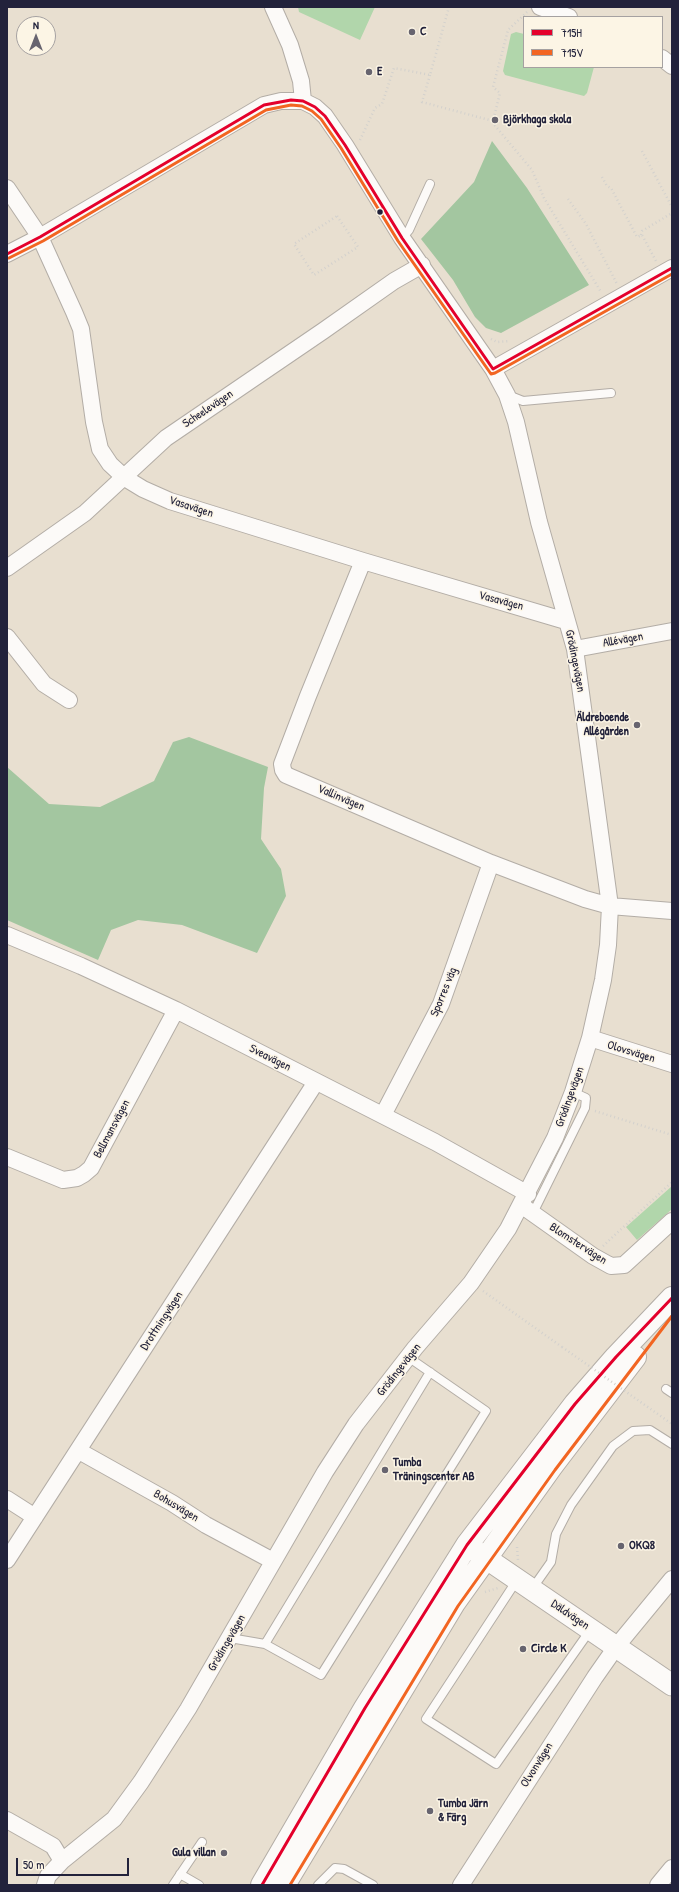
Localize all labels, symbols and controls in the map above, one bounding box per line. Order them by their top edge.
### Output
north arrow [16,16,56,56]
legend [523,16,663,68]
text: N [33,18,39,32]
text: 715H [561,24,582,41]
place label: C [420,25,427,39]
marker: C [407,27,417,37]
text: 715V [561,44,583,61]
place label: E [377,65,382,79]
marker: E [364,67,374,77]
place label: Björkhaga skola [503,113,571,127]
marker: Björkhaga skola [490,115,500,125]
unlabelled marker [375,207,385,217]
street label: Scheelevägen [180,387,236,431]
street label: Vasavägen [167,493,215,521]
street label: Vasavägen [477,588,525,614]
street label: Grödingevägen [562,629,588,693]
street label: Allévägen [602,629,644,651]
place label: Äldreboende Allégården [576,711,629,739]
marker: Äldreboende Allégården [632,720,642,730]
street label: Vallinvägen [315,782,367,814]
street label: Sporres väg [428,965,460,1019]
street label: Olovsvägen [605,1038,657,1066]
street label: Sveavägen [247,1041,293,1075]
street label: Grödingevägen [552,1065,588,1129]
street label: Bellmansvägen [91,1097,133,1161]
street label: Blomstervägen [547,1220,609,1268]
street label: Drottningvägen [138,1289,186,1353]
street label: Grödingevägen [374,1341,424,1399]
place label: Tumba Träningscenter AB [393,1456,475,1484]
marker: Tumba Träningscenter AB [380,1465,390,1475]
street label: Bohusvägen [151,1487,201,1525]
place label: OKQ8 [629,1539,655,1553]
marker: OKQ8 [616,1541,626,1551]
street label: Däldvägen [548,1597,592,1633]
street label: Grödingevägen [205,1612,249,1674]
place label: Circle K [531,1642,567,1656]
marker: Circle K [518,1644,528,1654]
street label: Olvonvägen [518,1740,556,1790]
place label: Tumba Järn & Färg [438,1797,488,1825]
marker: Tumba Järn & Färg [425,1806,435,1816]
place label: Gula villan [172,1846,216,1860]
marker: Gula villan [219,1848,229,1858]
scale bar [18,1850,131,1876]
text: 50 m [23,1856,44,1873]

